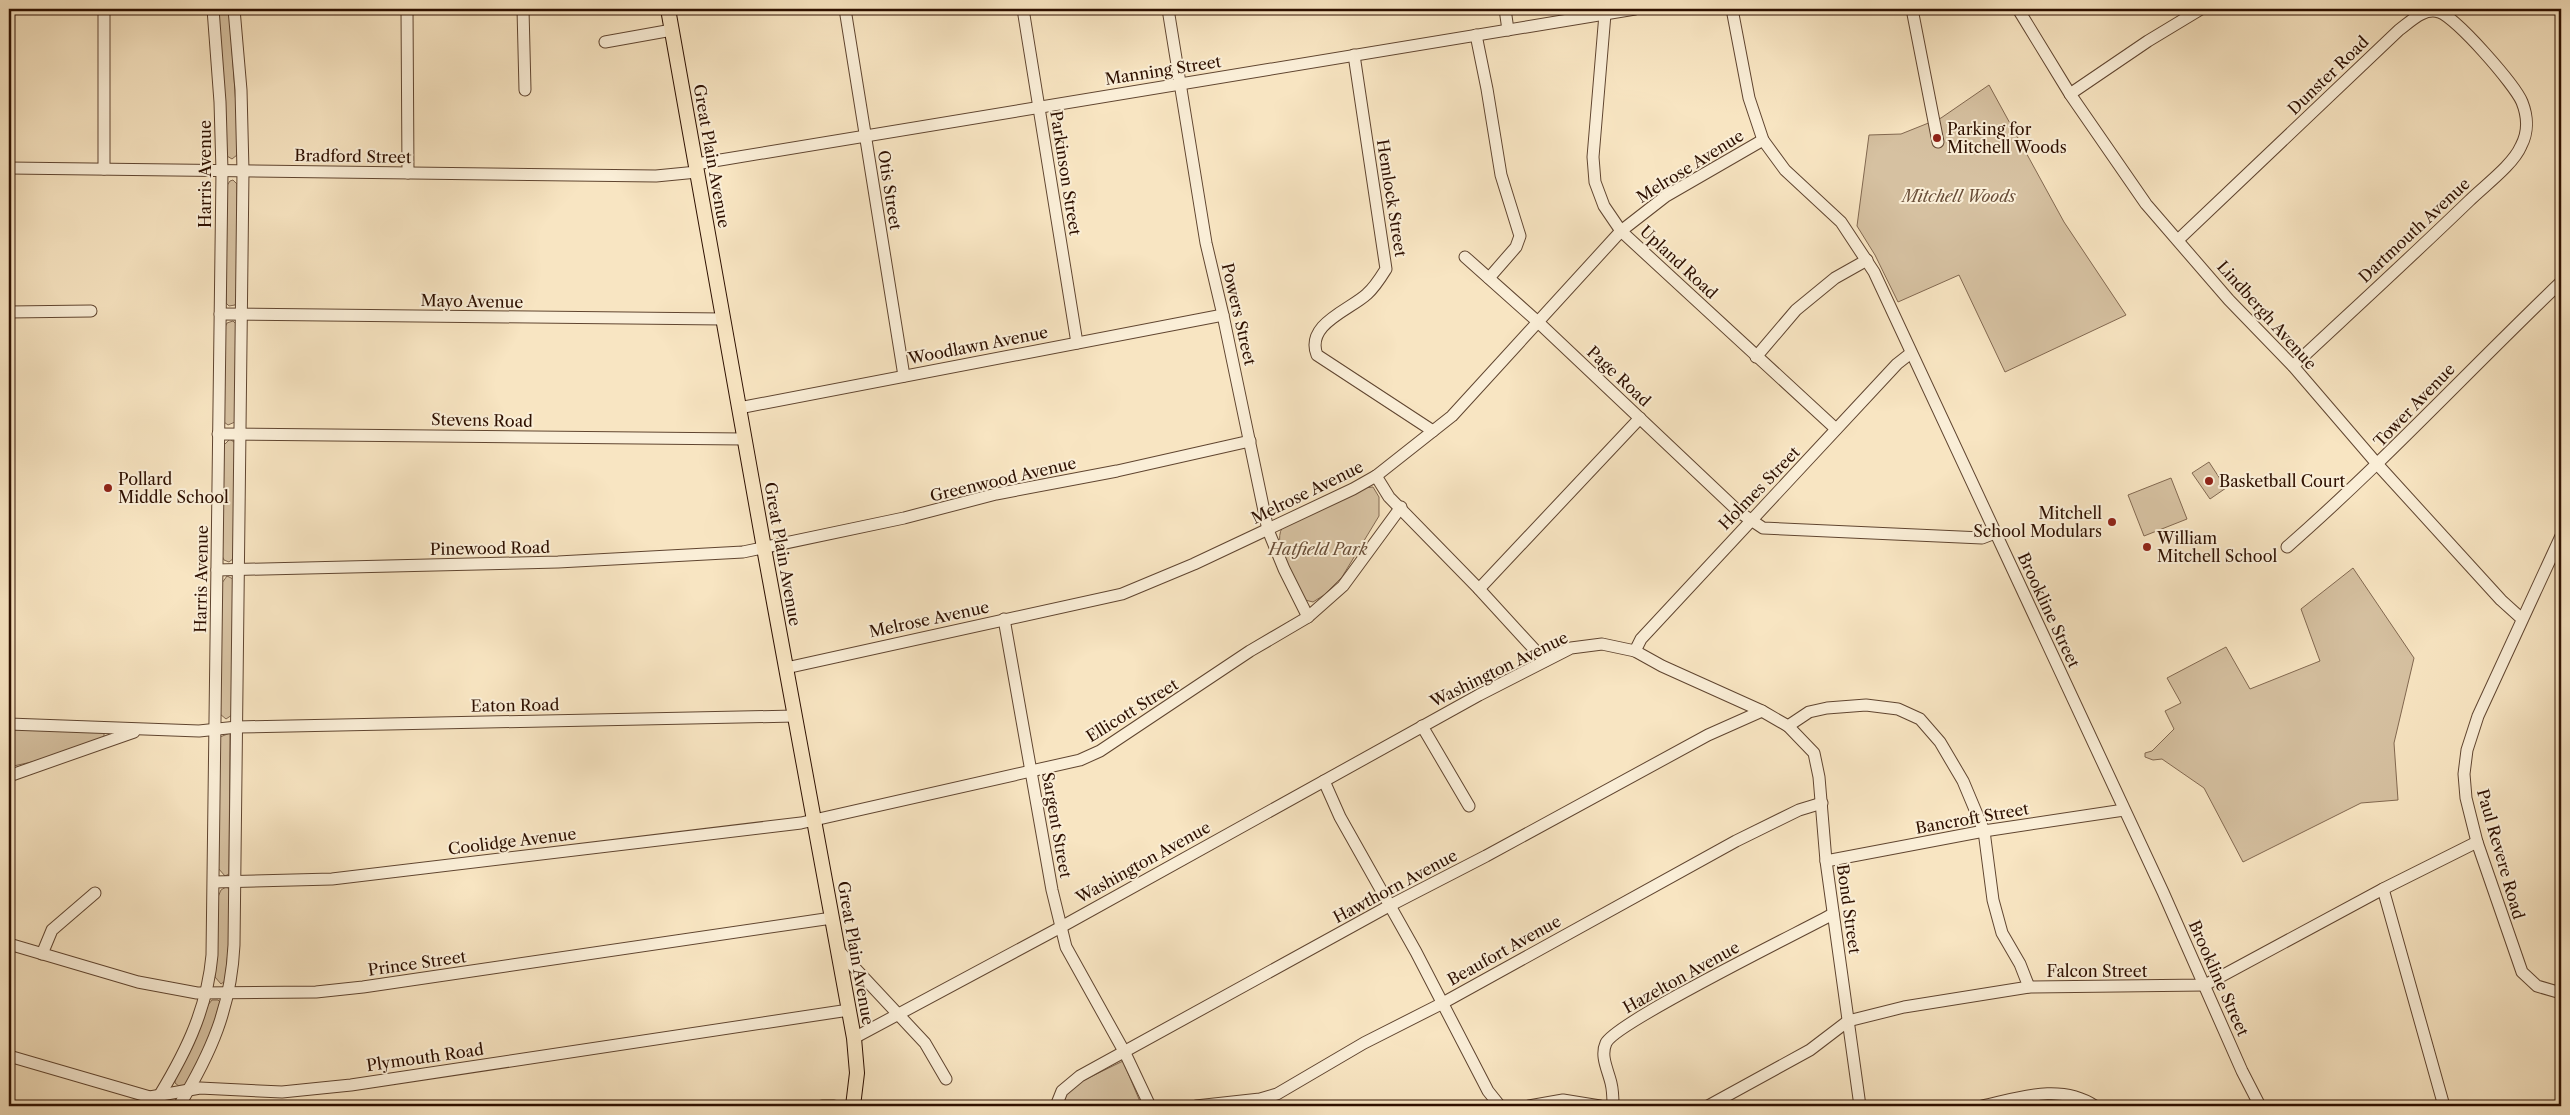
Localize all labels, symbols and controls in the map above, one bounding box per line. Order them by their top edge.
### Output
street label: Dunster Road [2283,31,2373,119]
street label: Manning Street [1103,51,1223,89]
street label: Great Plain Avenue [689,82,735,230]
street label: Parkinson Street [1046,109,1086,237]
place label: Parking for Mitchell Woods [1947,119,2067,157]
street label: Harris Avenue [195,120,215,228]
street label: Melrose Avenue [1633,125,1747,207]
marker: Parking for Mitchell Woods [1931,132,1943,144]
street label: Hemlock Street [1373,138,1411,259]
street label: Bradford Street [294,145,412,167]
street label: Otis Street [874,149,906,232]
street label: Dartmouth Avenue [2354,173,2474,287]
park label: Mitchell Woods [1900,186,2016,206]
street label: Upland Road [1636,221,1722,303]
street label: Lindbergh Avenue [2213,257,2321,373]
street label: Powers Street [1217,261,1261,368]
street label: Mayo Avenue [420,290,524,312]
street label: Woodlawn Avenue [905,322,1050,369]
street label: Page Road [1583,341,1655,411]
street label: Tower Avenue [2369,359,2459,451]
street label: Stevens Road [431,409,533,431]
street label: Holmes Street [1714,442,1804,534]
street label: Greenwood Avenue [928,452,1078,506]
street label: Melrose Avenue [1248,456,1366,528]
place label: Pollard Middle School [118,469,229,507]
place label: Basketball Court [2219,471,2345,491]
marker: Basketball Court [2203,475,2215,487]
street label: Great Plain Avenue [760,480,806,628]
marker: Pollard Middle School [102,482,114,494]
place label: Mitchell School Modulars [1973,503,2102,541]
marker: Mitchell School Modulars [2106,516,2118,528]
street label: Harris Avenue [190,525,212,633]
place label: William Mitchell School [2156,528,2277,566]
street label: Pinewood Road [430,537,551,559]
park label: Hatfield Park [1267,539,1368,559]
marker: William Mitchell School [2141,541,2153,553]
street label: Brookline Street [2014,549,2085,671]
street label: Melrose Avenue [867,597,991,641]
street label: Washington Avenue [1426,627,1571,711]
street label: Ellicott Street [1082,674,1182,746]
street label: Eaton Road [470,694,560,716]
street label: Sargent Street [1038,770,1076,880]
street label: Paul Revere Road [2473,787,2529,922]
street label: Bancroft Street [1914,798,2031,838]
street label: Washington Avenue [1071,817,1214,908]
street label: Coolidge Avenue [447,823,577,859]
street label: Hawthorn Avenue [1330,845,1460,927]
street label: Bond Street [1833,863,1865,955]
street label: Great Plain Avenue [833,879,879,1027]
street label: Beaufort Avenue [1444,911,1564,989]
street label: Brookline Street [2184,917,2254,1039]
street label: Hazelton Avenue [1619,937,1743,1017]
street label: Prince Street [367,946,468,980]
street label: Falcon Street [2047,961,2148,981]
street label: Plymouth Road [365,1039,485,1075]

